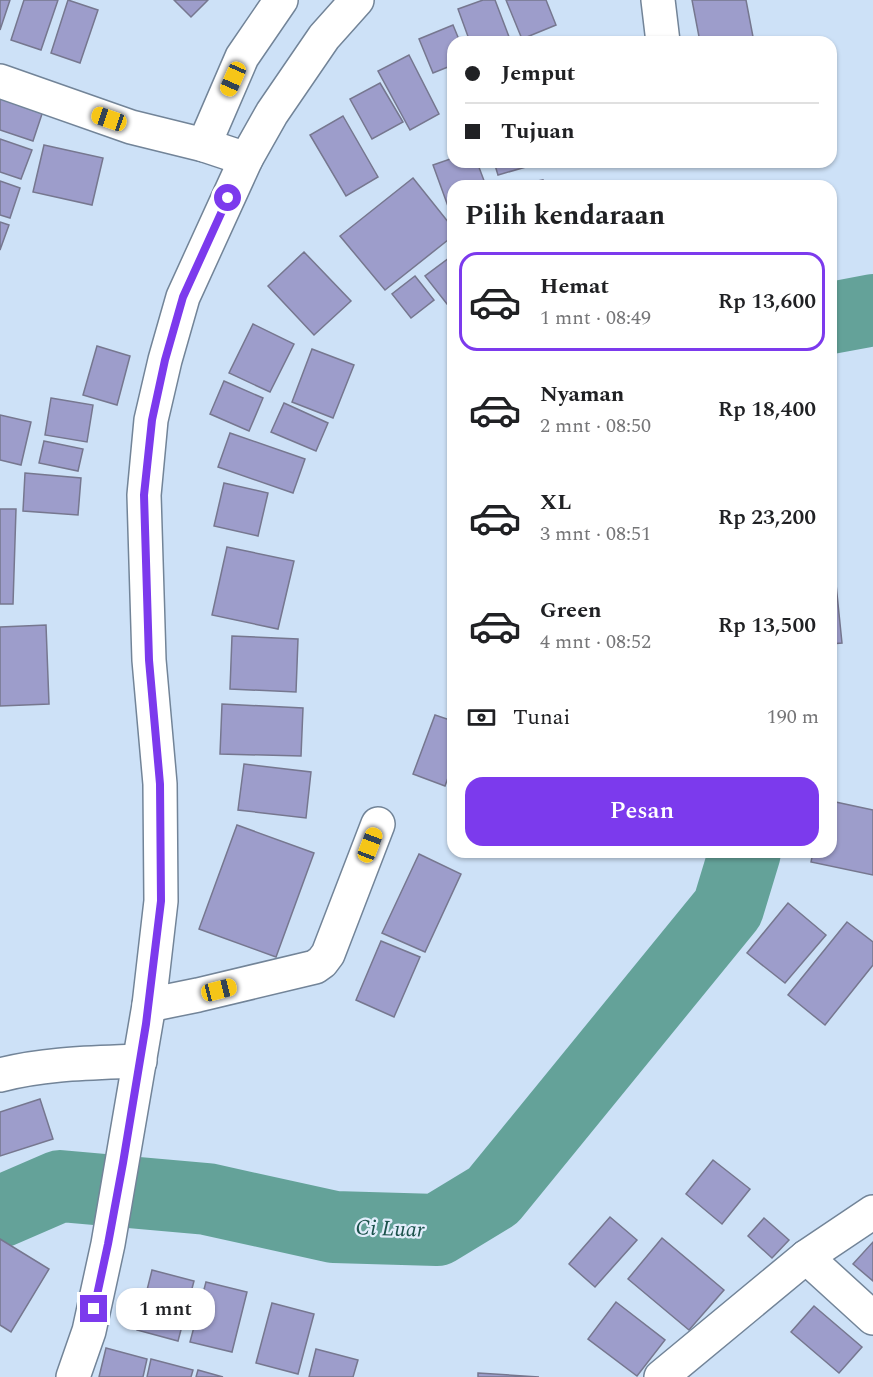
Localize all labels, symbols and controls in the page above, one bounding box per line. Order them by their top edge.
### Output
text: Jemput [501,57,575,90]
car [217,59,249,99]
car [89,105,129,133]
text: Tujuan [501,115,574,148]
route start [214,184,241,211]
text: Pilih kendaraan [465,195,665,237]
text: Hemat [540,270,609,303]
icon: car [468,275,522,329]
text: Rp 13,600 [718,285,816,318]
text: 1 mnt · 08:49 [540,303,651,333]
text: Nyaman [540,378,624,411]
icon: car [468,383,522,437]
text: Rp 18,400 [718,393,816,426]
text: 2 mnt · 08:50 [540,411,651,441]
text: XL [540,486,571,519]
icon: car [468,491,522,545]
text: Rp 23,200 [718,501,816,534]
text: 3 mnt · 08:51 [540,519,651,549]
text: Green [540,594,602,627]
icon: car [468,599,522,653]
text: Rp 13,500 [718,609,816,642]
text: 4 mnt · 08:52 [540,627,651,657]
icon: cash [465,701,498,734]
text: Tunai [513,701,570,734]
text: 190 m [767,702,819,732]
button: Pesan [465,777,819,846]
car [355,825,385,865]
car [199,977,239,1003]
water label: Ci Luar [355,1211,425,1247]
callout: 1 mnt [115,1288,214,1330]
text: 1 mnt [139,1294,192,1324]
route end [80,1295,107,1322]

